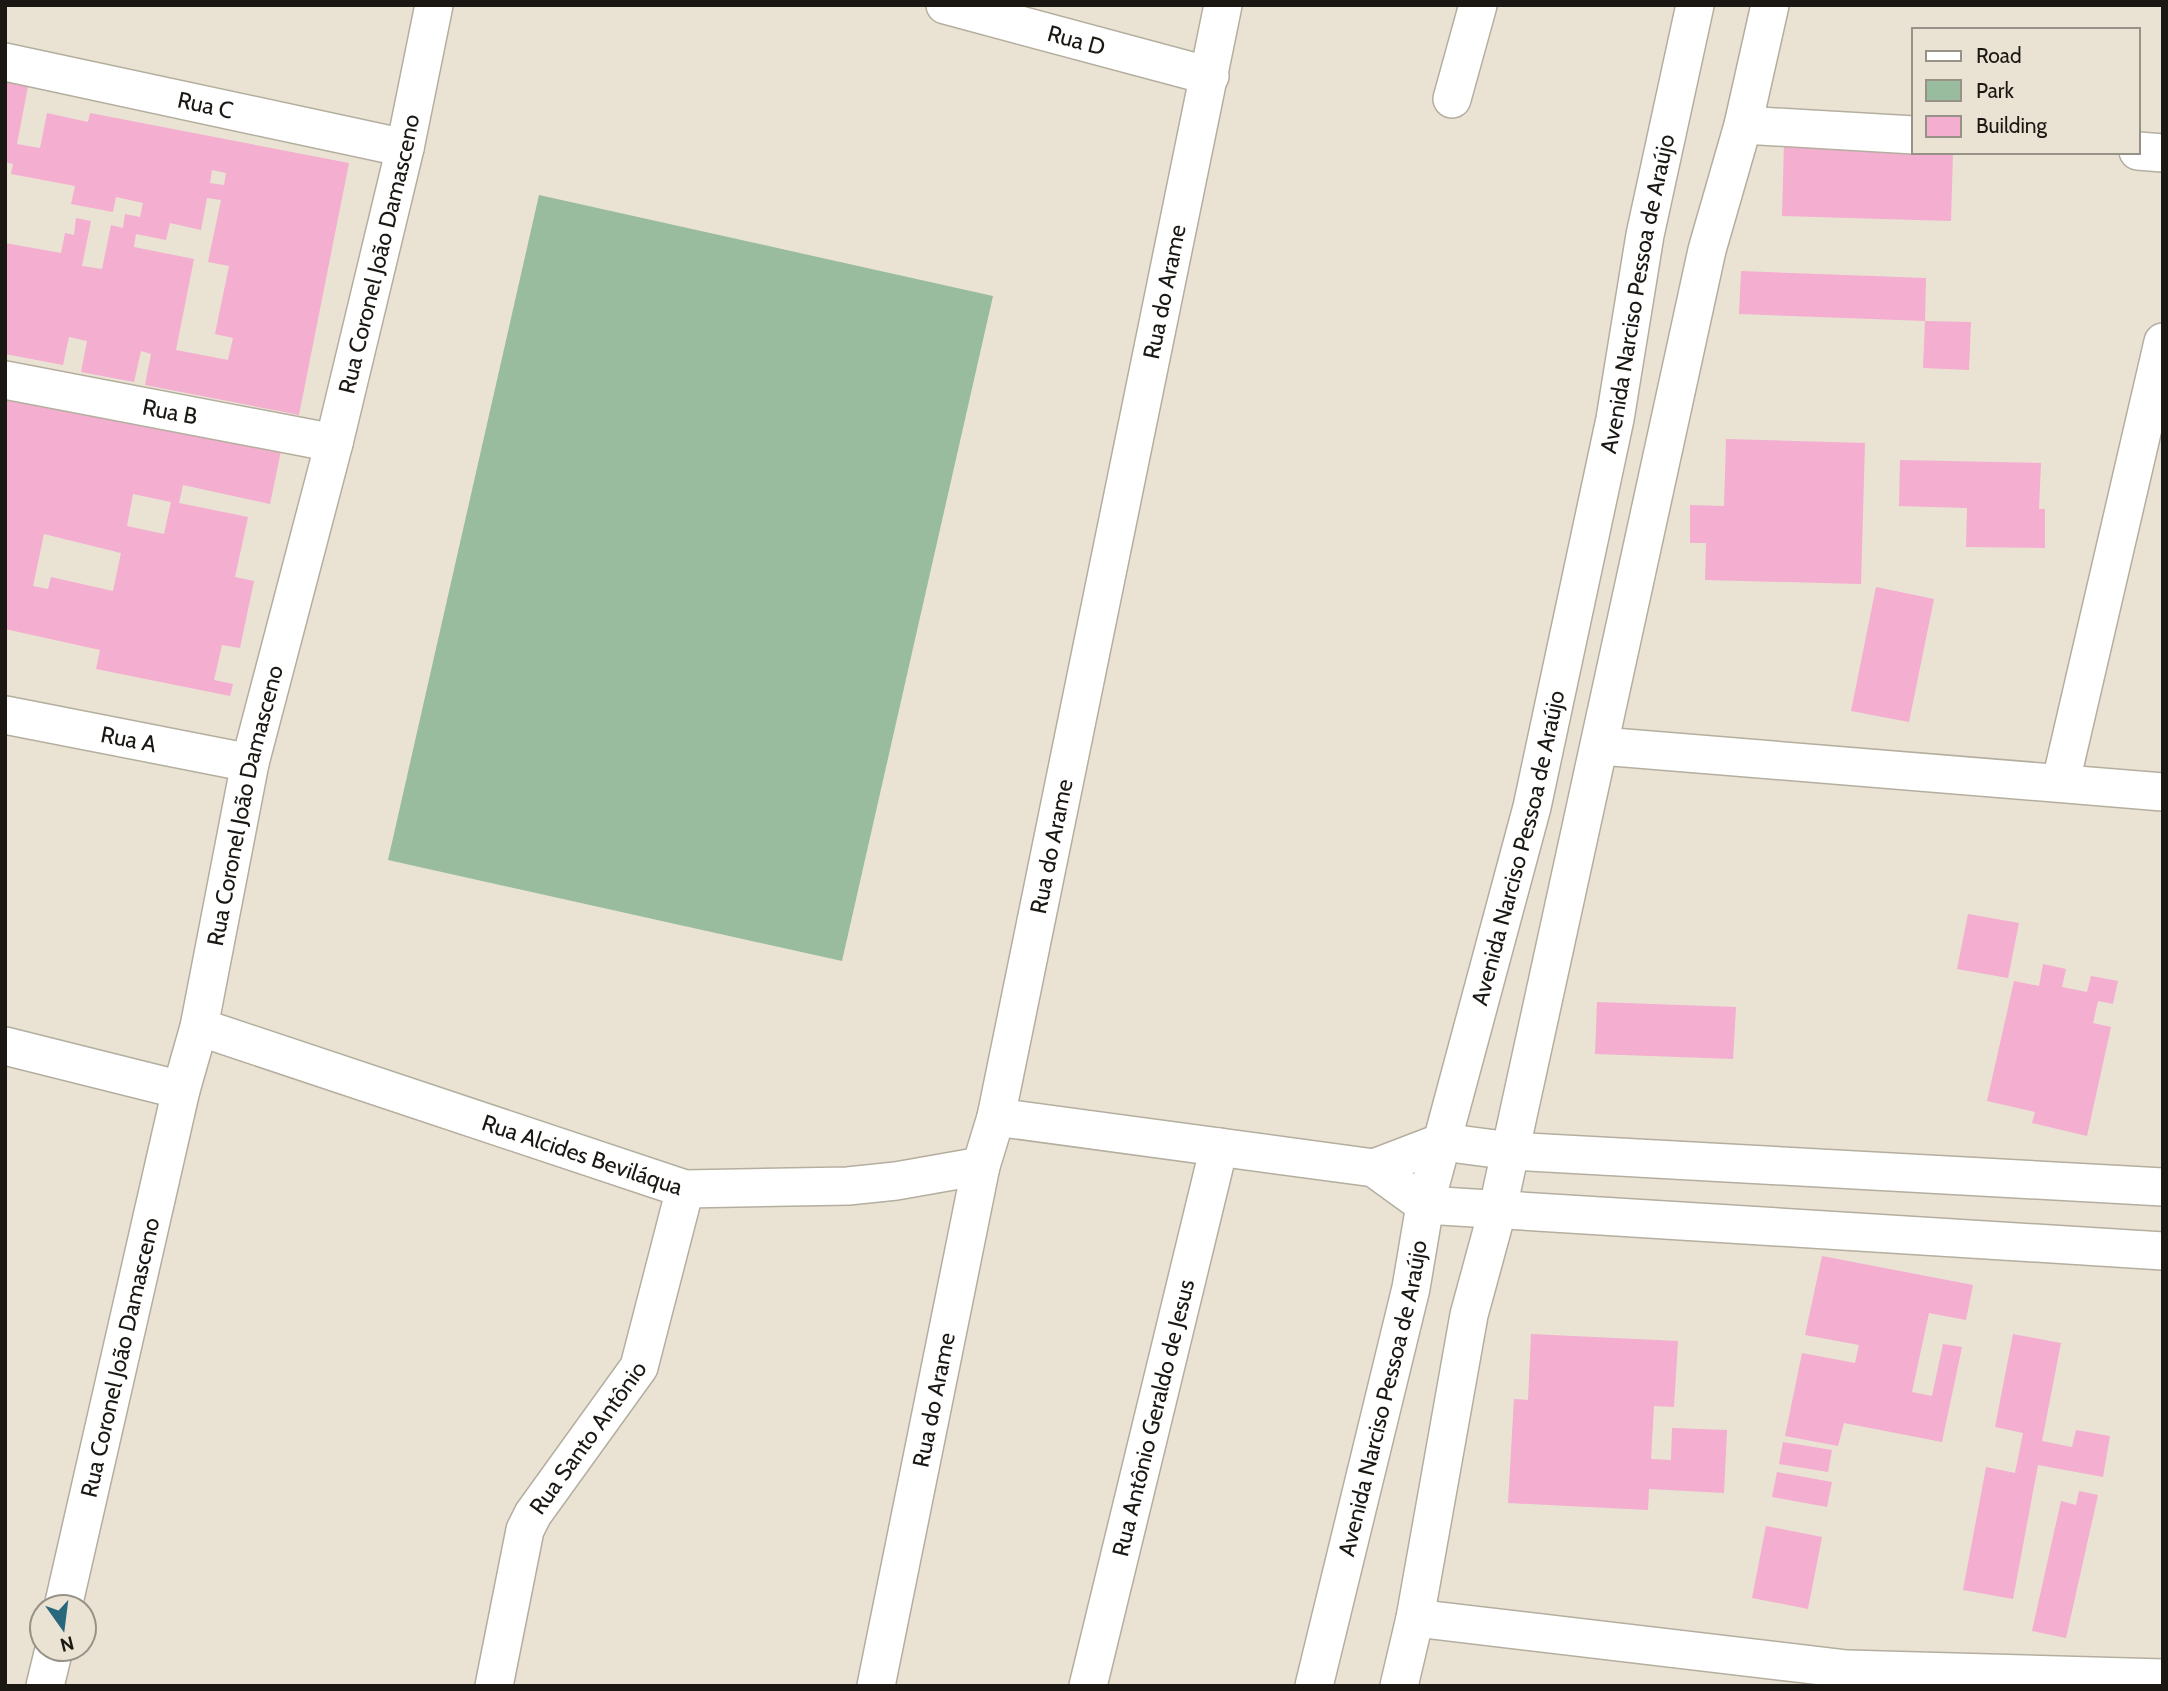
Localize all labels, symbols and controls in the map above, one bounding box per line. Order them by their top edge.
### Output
street label: Rua D [1044,19,1108,61]
legend [1912,28,2140,154]
text: Road [1976,43,2022,68]
text: Park [1976,78,2014,103]
street label: Rua C [175,86,236,125]
street label: Rua Coronel João Damasceno [332,112,426,396]
text: Building [1976,113,2048,138]
street label: Avenida Narciso Pessoa de Araújo [1594,132,1681,456]
street label: Rua do Arame [1137,222,1192,362]
street label: Rua B [140,393,200,431]
street label: Rua Coronel João Damasceno [201,662,289,948]
street label: Avenida Narciso Pessoa de Araújo [1465,688,1571,1009]
street label: Rua A [98,720,159,758]
street label: Rua do Arame [1024,776,1079,916]
street label: Rua Alcides Beviláqua [478,1108,686,1201]
street label: Rua Coronel João Damasceno [74,1215,165,1500]
street label: Avenida Narciso Pessoa de Araújo [1332,1238,1433,1559]
street label: Rua Antônio Geraldo de Jesus [1106,1276,1200,1559]
street label: Rua do Arame [907,1330,961,1470]
street label: Rua Santo Antônio [523,1356,653,1520]
north arrow [28,1593,98,1663]
text: N [58,1631,76,1657]

